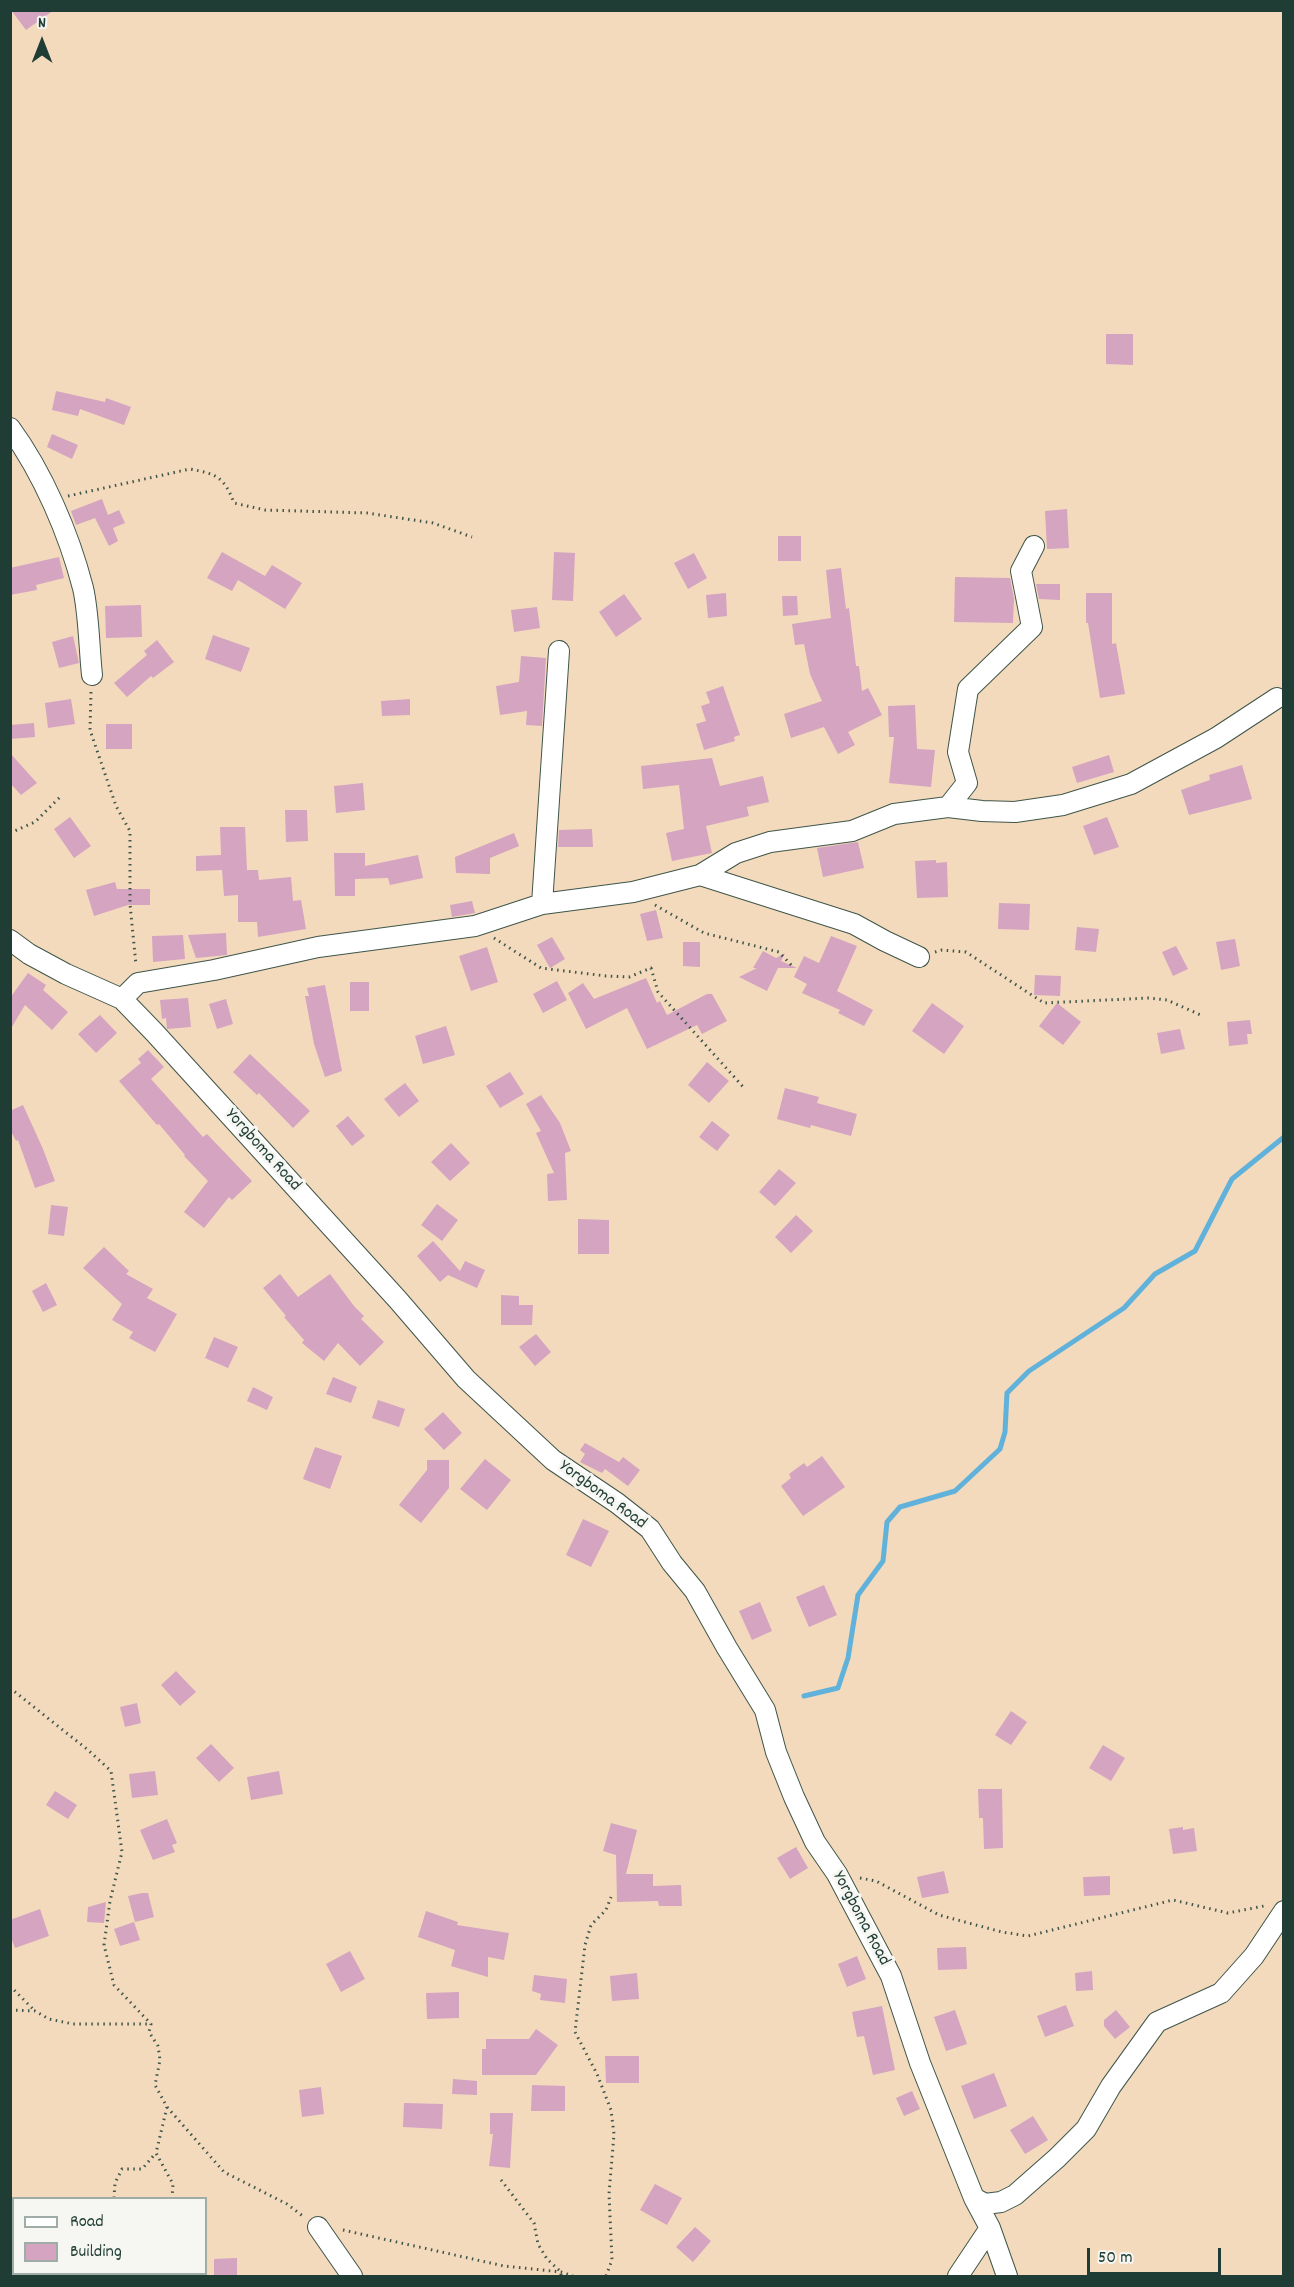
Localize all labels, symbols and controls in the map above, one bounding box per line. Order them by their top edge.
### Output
north arrow [12,12,72,72]
text: N [38,12,46,35]
street label: Yorgboma Road [219,1105,305,1197]
street label: Yorgboma Road [554,1457,650,1535]
street label: Yorgboma Road [826,1868,894,1970]
legend [12,2197,207,2275]
text: Road [70,2210,104,2235]
scale bar [1090,2236,1224,2274]
text: Building [70,2240,122,2265]
text: 50 m [1098,2246,1133,2271]

